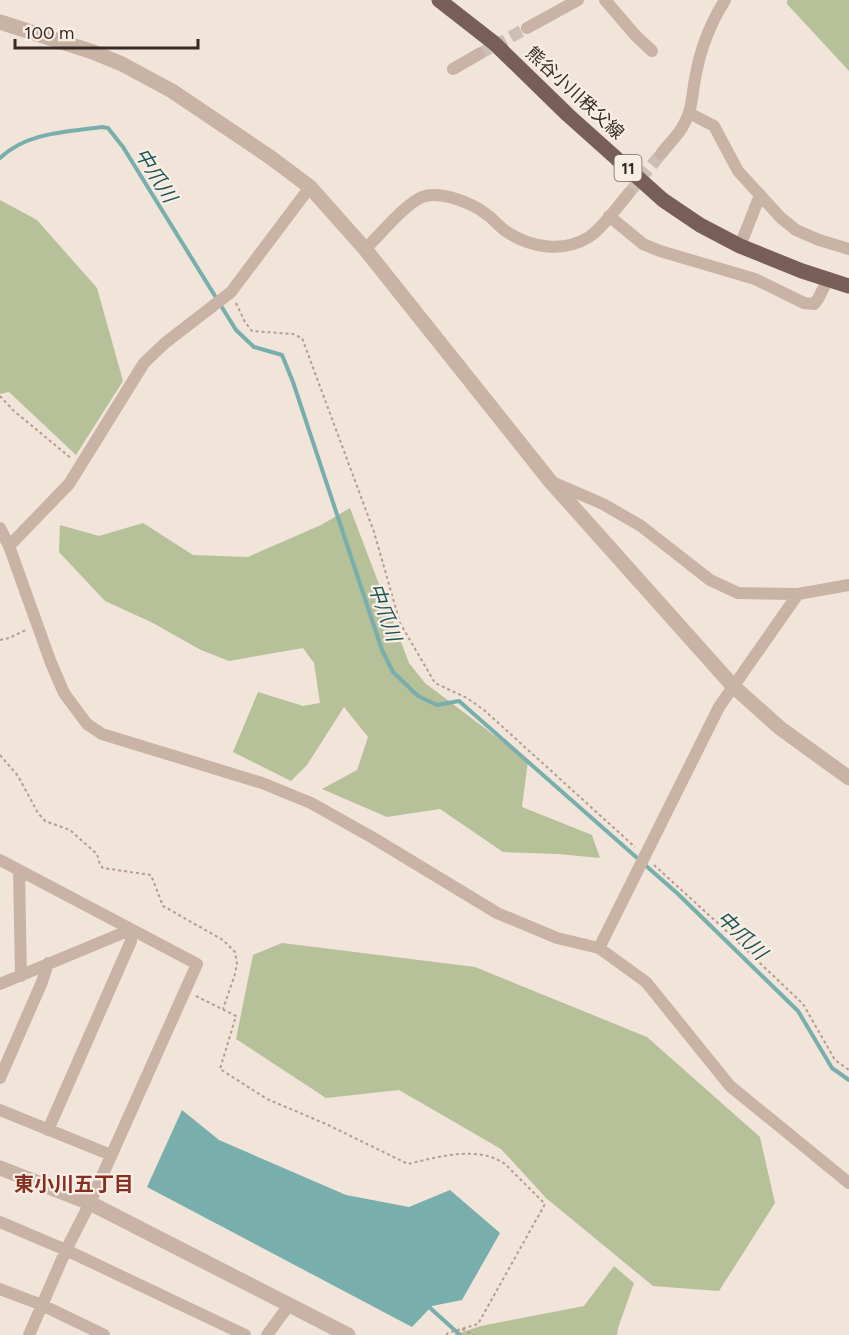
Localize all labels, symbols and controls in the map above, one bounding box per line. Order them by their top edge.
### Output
scale bar [15,12,198,50]
text: 100 m [24,22,74,44]
street label: 熊谷小川秩父線 [521,42,629,144]
water label: 中爪川 [130,143,183,208]
road number: 11 [614,155,642,181]
water label: 中爪川 [364,580,407,646]
water label: 中爪川 [712,906,773,966]
district label: 東小川五丁目 [14,1172,134,1196]

